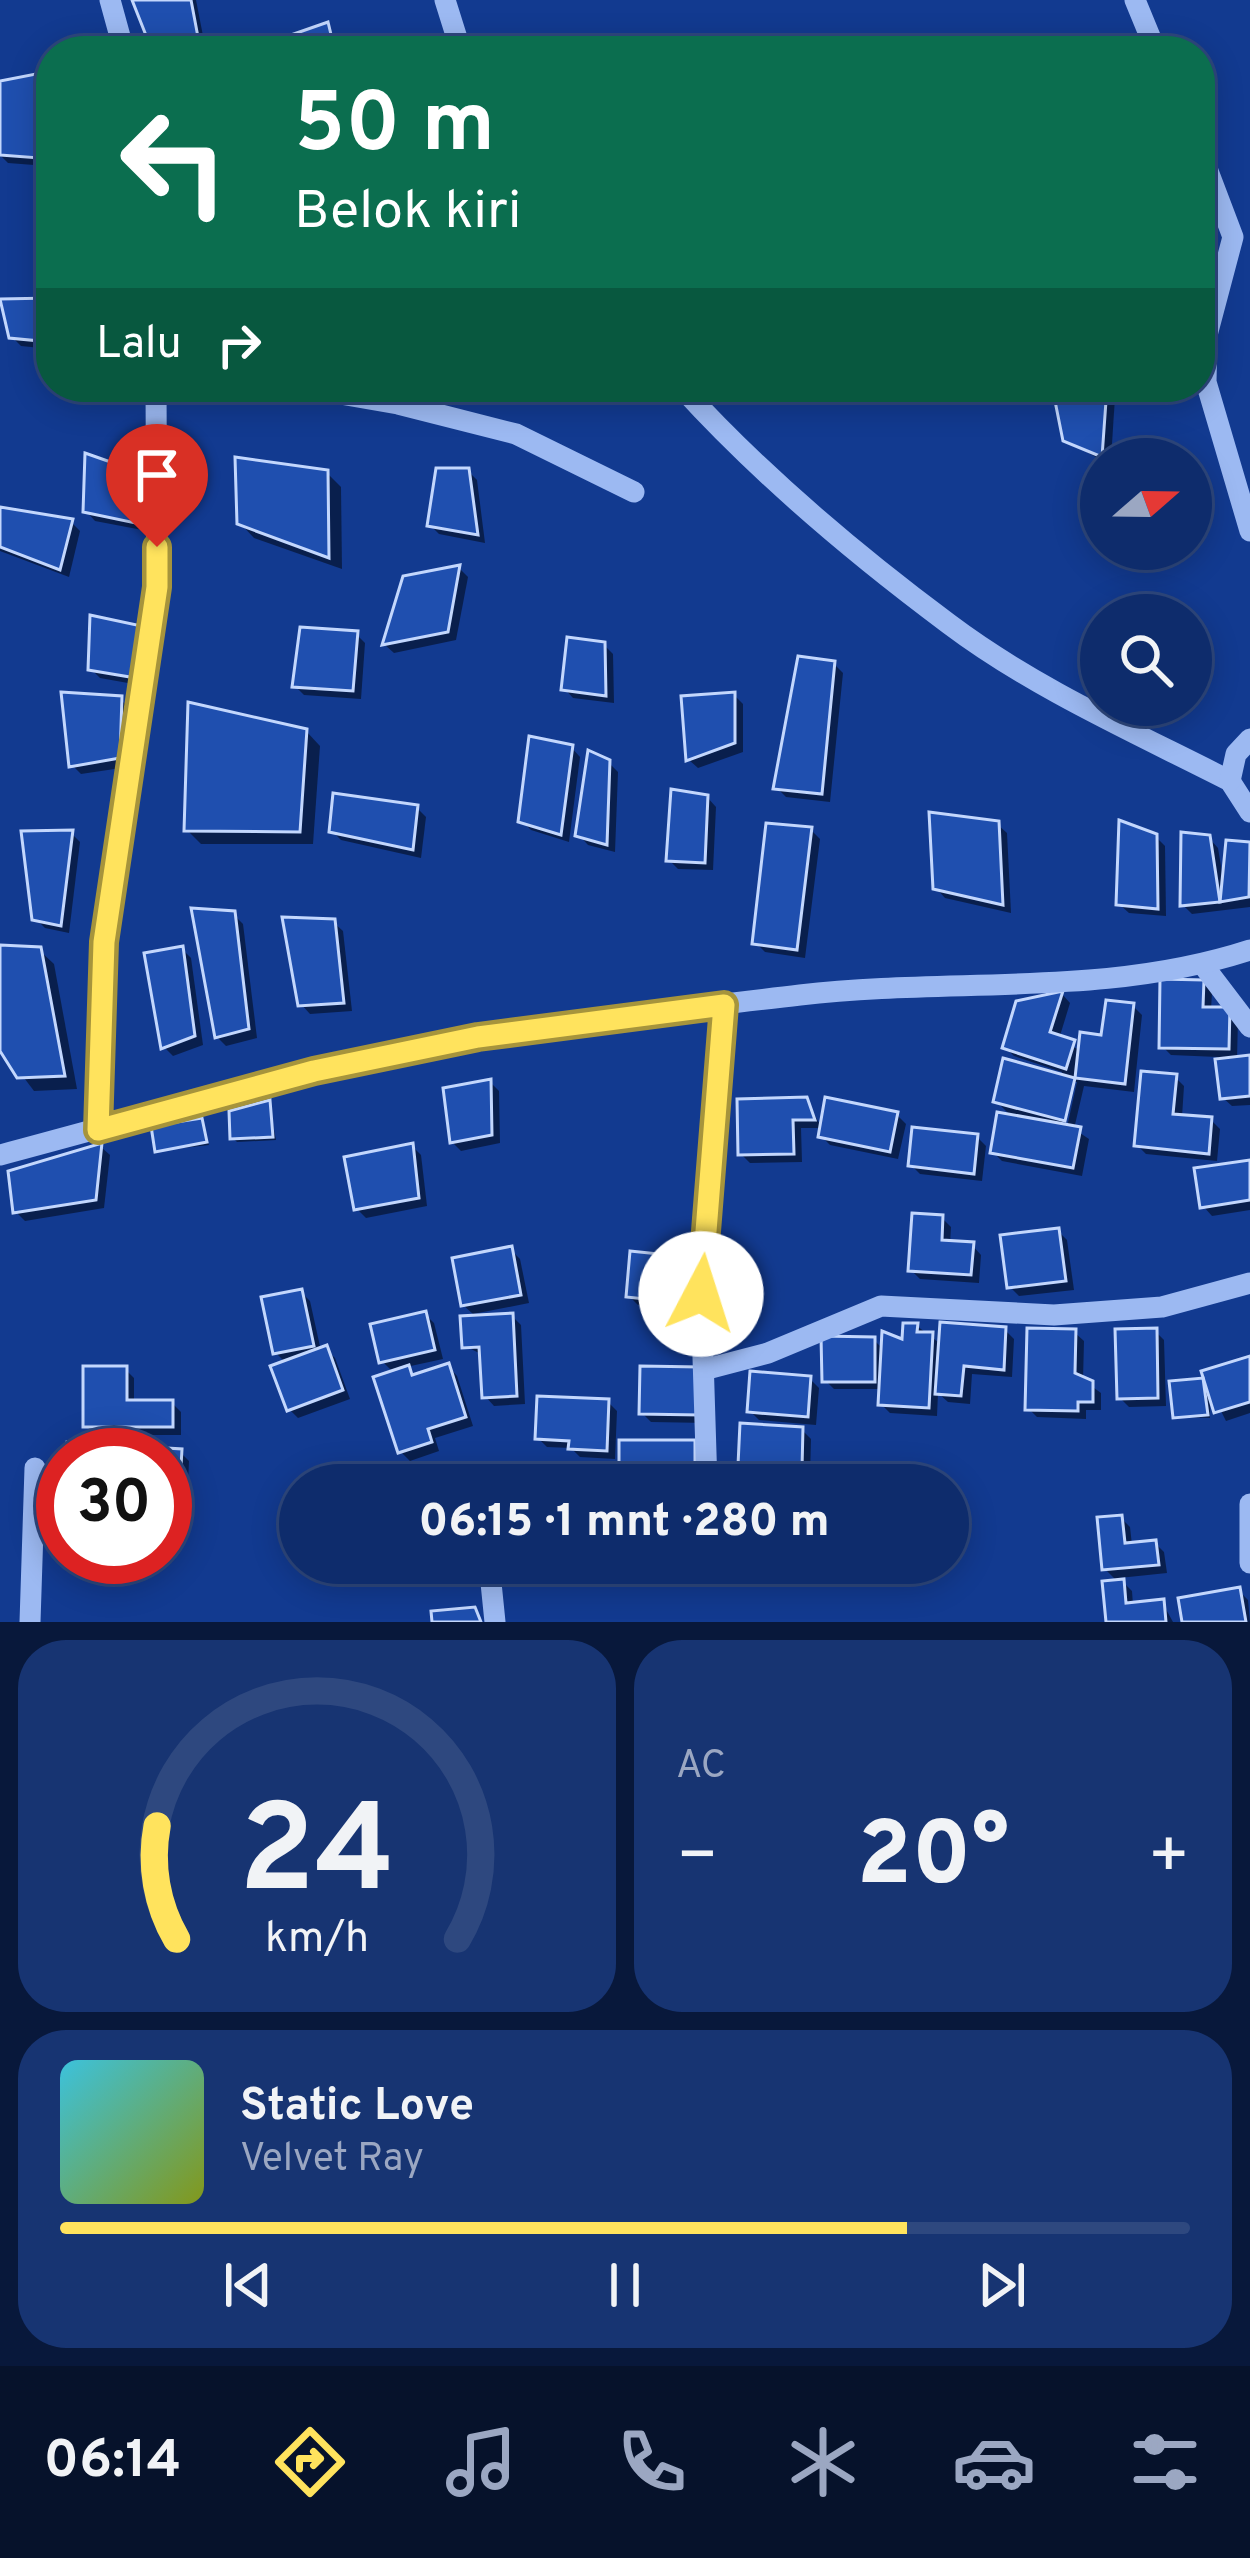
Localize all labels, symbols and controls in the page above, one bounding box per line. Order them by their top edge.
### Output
text: 50 m [294,75,495,181]
icon: left [96,84,252,240]
text: Belok kiri [294,179,521,248]
icon: right [206,312,272,378]
text: Lalu [96,317,182,374]
pin [106,424,208,547]
north arrow [1080,438,1212,570]
map controls [1080,438,1212,726]
icon: arrive [124,442,190,508]
button: search [1080,594,1212,726]
position arrow [638,1231,764,1357]
speed limit sign: 30 [36,1428,192,1584]
text: 06:15 · 1 mnt · 280 m [418,1495,830,1552]
text: AC [676,1743,726,1792]
text: 24 [239,1778,395,1936]
text: 20° [857,1803,1009,1916]
text: − [676,1818,719,1901]
text: + [1147,1818,1190,1901]
text: km/h [265,1913,369,1967]
text: Static Love [240,2079,474,2136]
text: Velvet Ray [240,2136,424,2185]
icon: previous [215,2252,281,2318]
icon: pause [592,2252,658,2318]
icon: next [969,2252,1035,2318]
icon: directions [268,2420,352,2504]
icon: music [439,2420,523,2504]
icon: phone [610,2420,694,2504]
icon: climate [781,2420,865,2504]
icon: car [952,2420,1036,2504]
icon: filters [1123,2420,1207,2504]
text: 06:14 [43,2428,182,2497]

